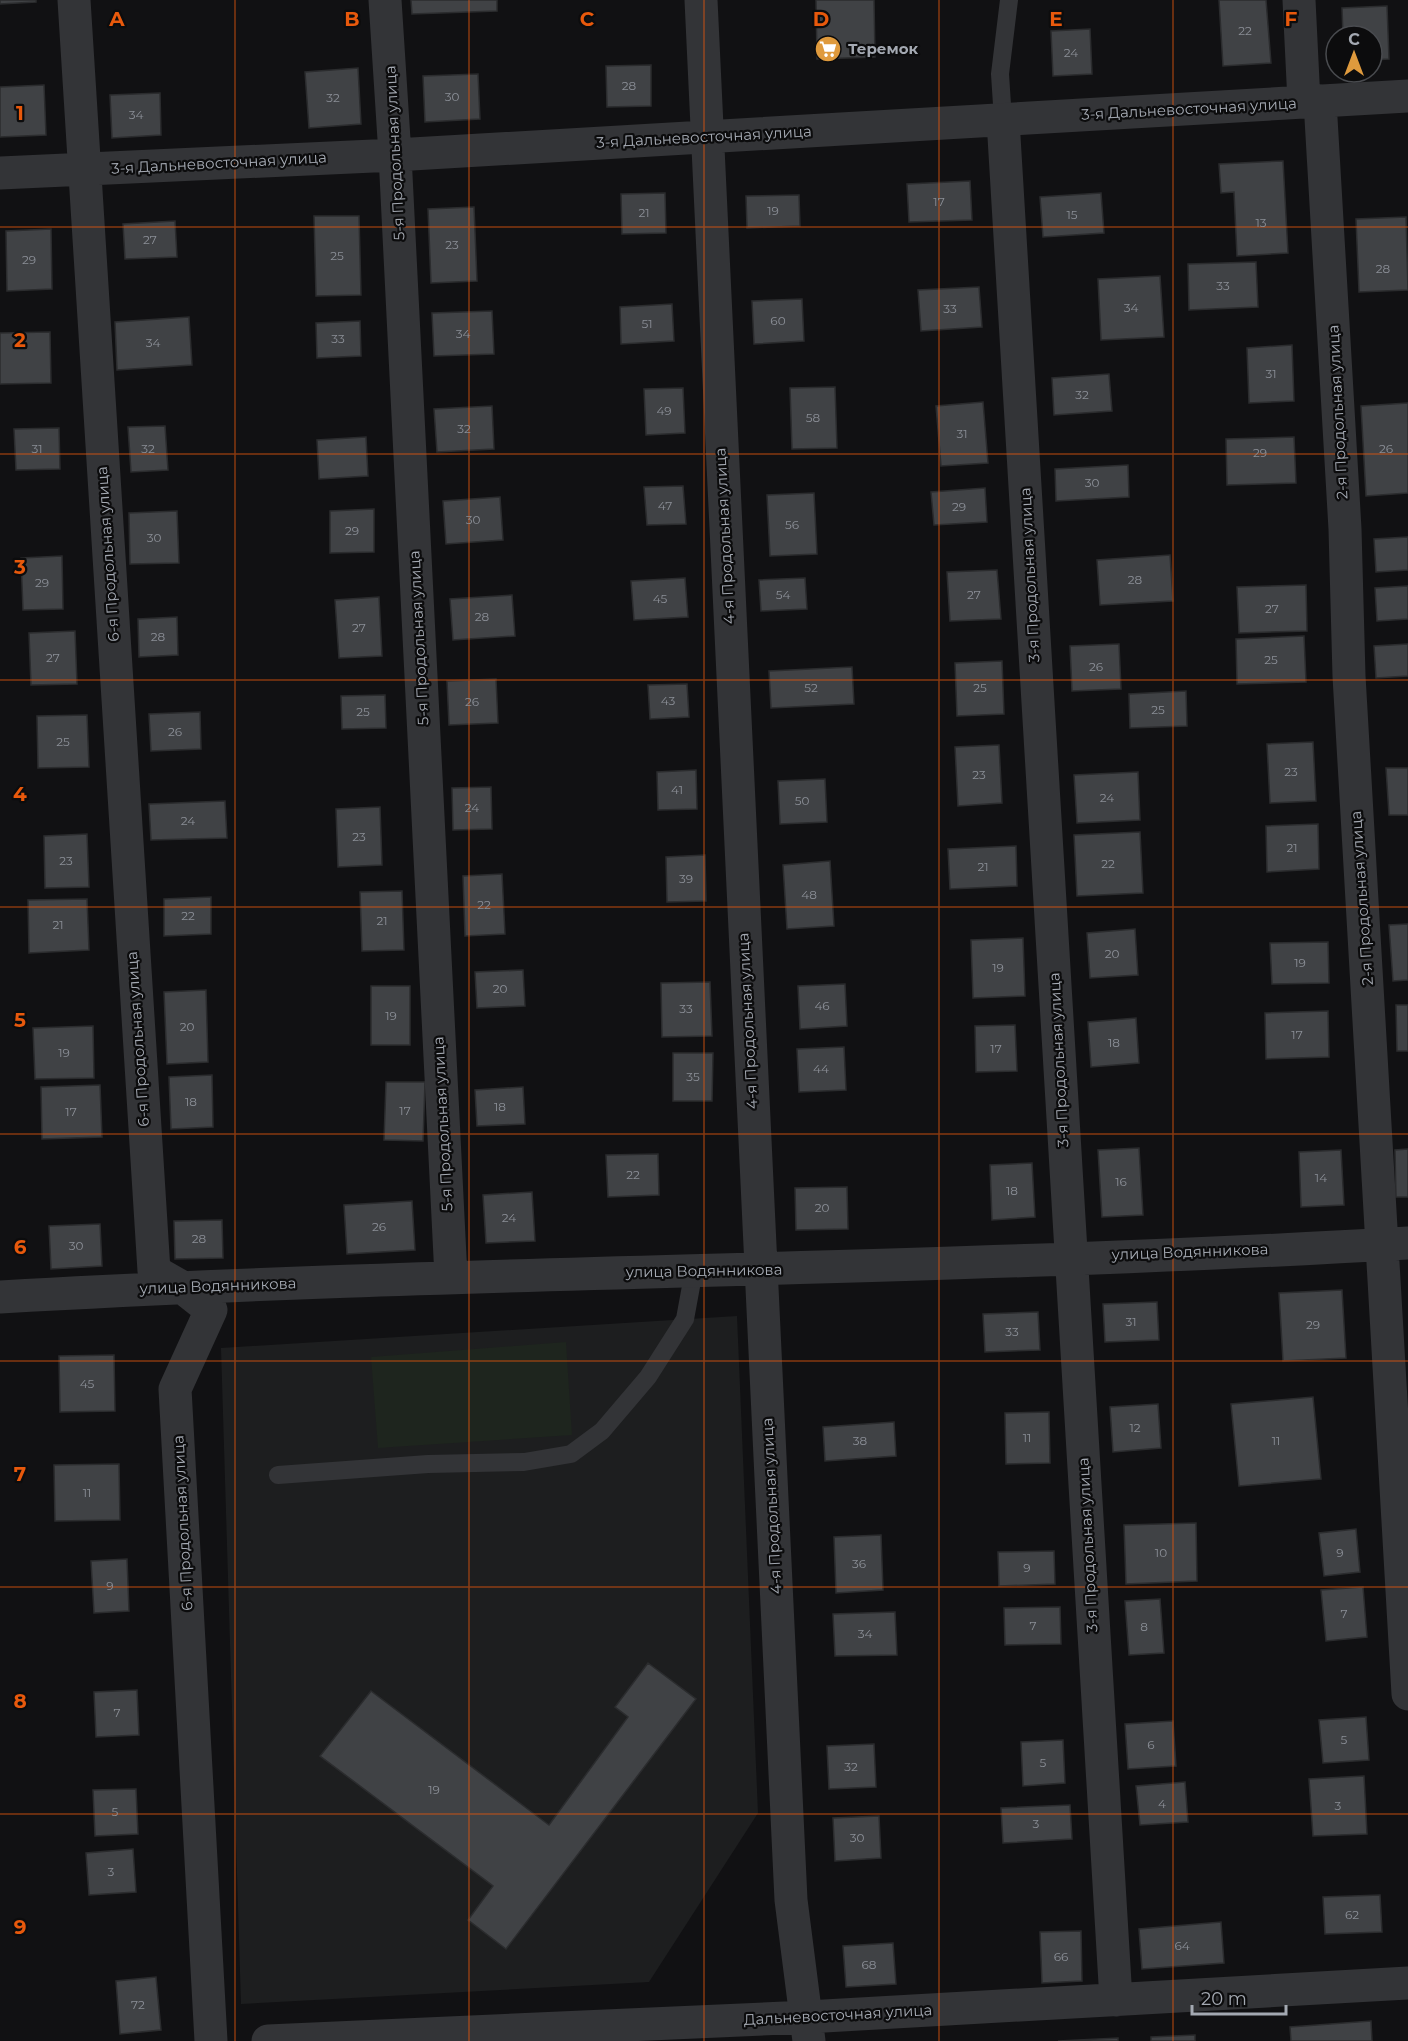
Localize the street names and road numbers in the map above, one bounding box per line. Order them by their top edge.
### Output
street label: 5-я Продольная улица [380,65,409,241]
street label: 3-я Дальневосточная улица [1081,93,1297,124]
street label: 3-я Дальневосточная улица [596,121,812,152]
street label: 3-я Дальневосточная улица [111,147,327,178]
street label: 2-я Продольная улица [1323,324,1352,500]
street label: 4-я Продольная улица [710,447,739,625]
street label: 6-я Продольная улица [92,466,123,642]
street label: 3-я Продольная улица [1015,487,1044,663]
street label: 5-я Продольная улица [404,550,433,726]
street label: 2-я Продольная улица [1346,810,1377,986]
street label: 4-я Продольная улица [733,932,762,1110]
street label: 6-я Продольная улица [122,951,153,1127]
street label: 3-я Продольная улица [1044,972,1073,1148]
street label: 5-я Продольная улица [428,1036,457,1212]
street label: улица Водянникова [1110,1239,1269,1264]
street label: улица Водянникова [624,1260,783,1281]
street label: улица Водянникова [138,1273,297,1298]
street label: 4-я Продольная улица [757,1417,786,1595]
street label: 6-я Продольная улица [168,1435,197,1611]
street label: 3-я Продольная улица [1073,1457,1102,1633]
street label: Дальневосточная улица [743,2000,933,2029]

